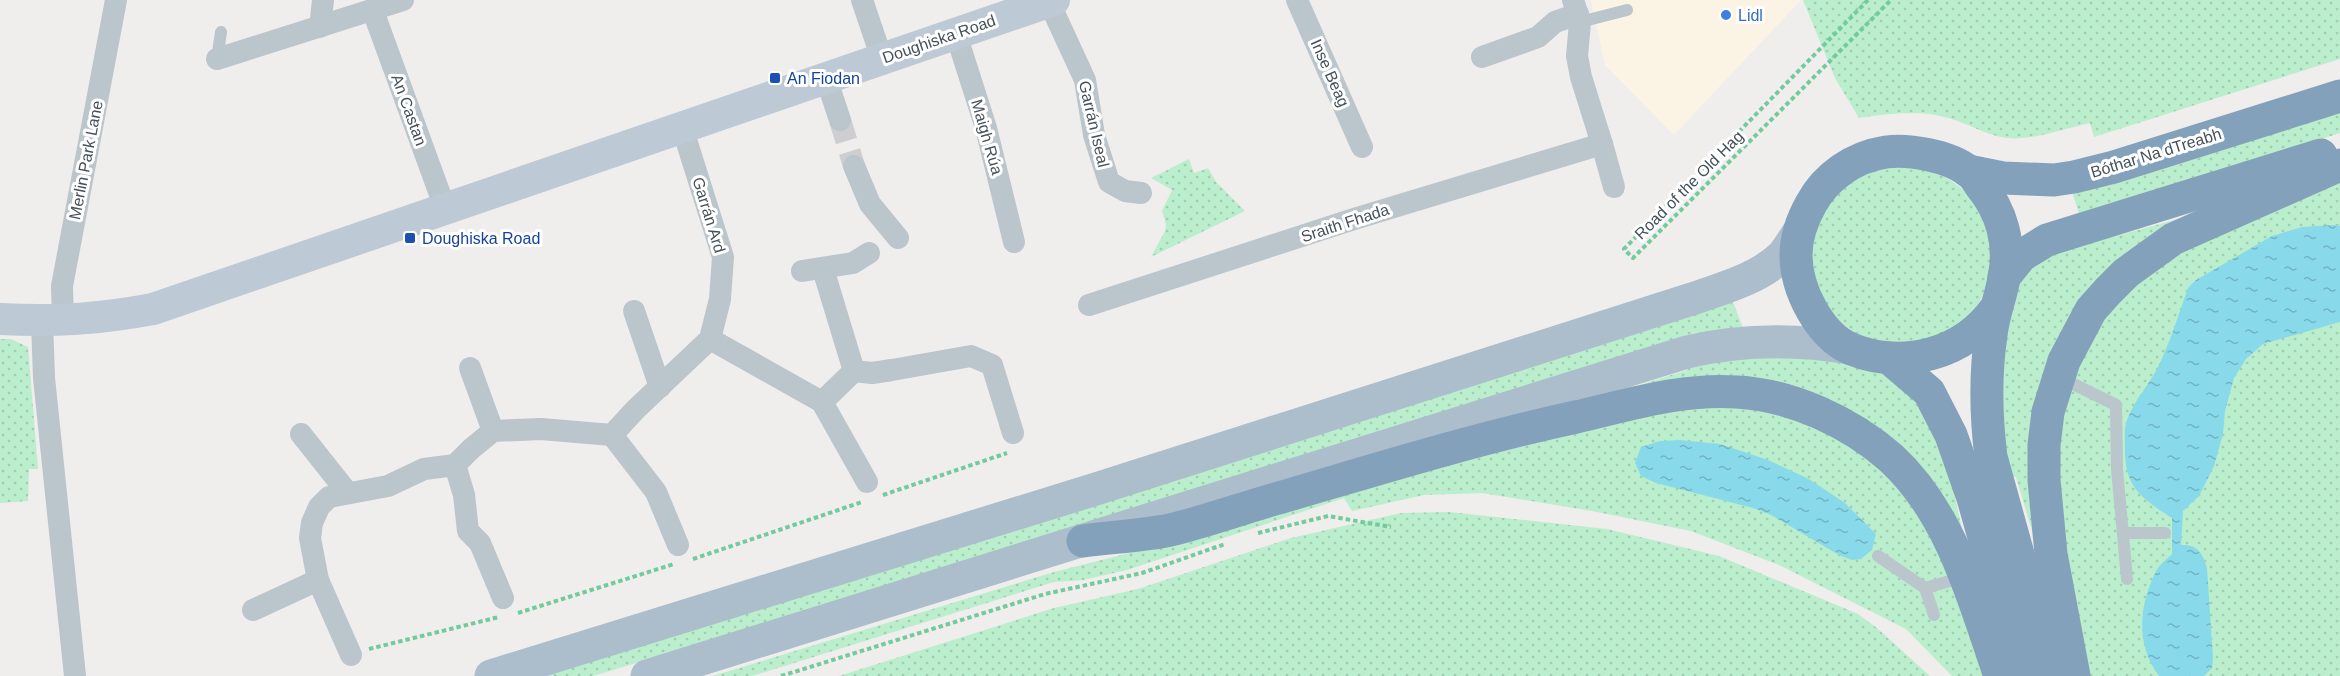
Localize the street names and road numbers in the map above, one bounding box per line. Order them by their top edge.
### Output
street label: Doughiska Road [880,12,998,66]
street label: Inse Beag [1308,37,1352,109]
street label: An Castan [388,72,430,148]
street label: Garrán Iseal [1076,79,1112,169]
street label: Maigh Rúa [968,97,1006,177]
street label: Merlin Park Lane [66,99,106,221]
street label: Bóthar Na dTreabh [2089,125,2223,181]
street label: Road of the Old Hag [1631,127,1747,243]
street label: Garrán Ard [689,175,729,255]
street label: Sraith Fhada [1299,201,1391,245]

